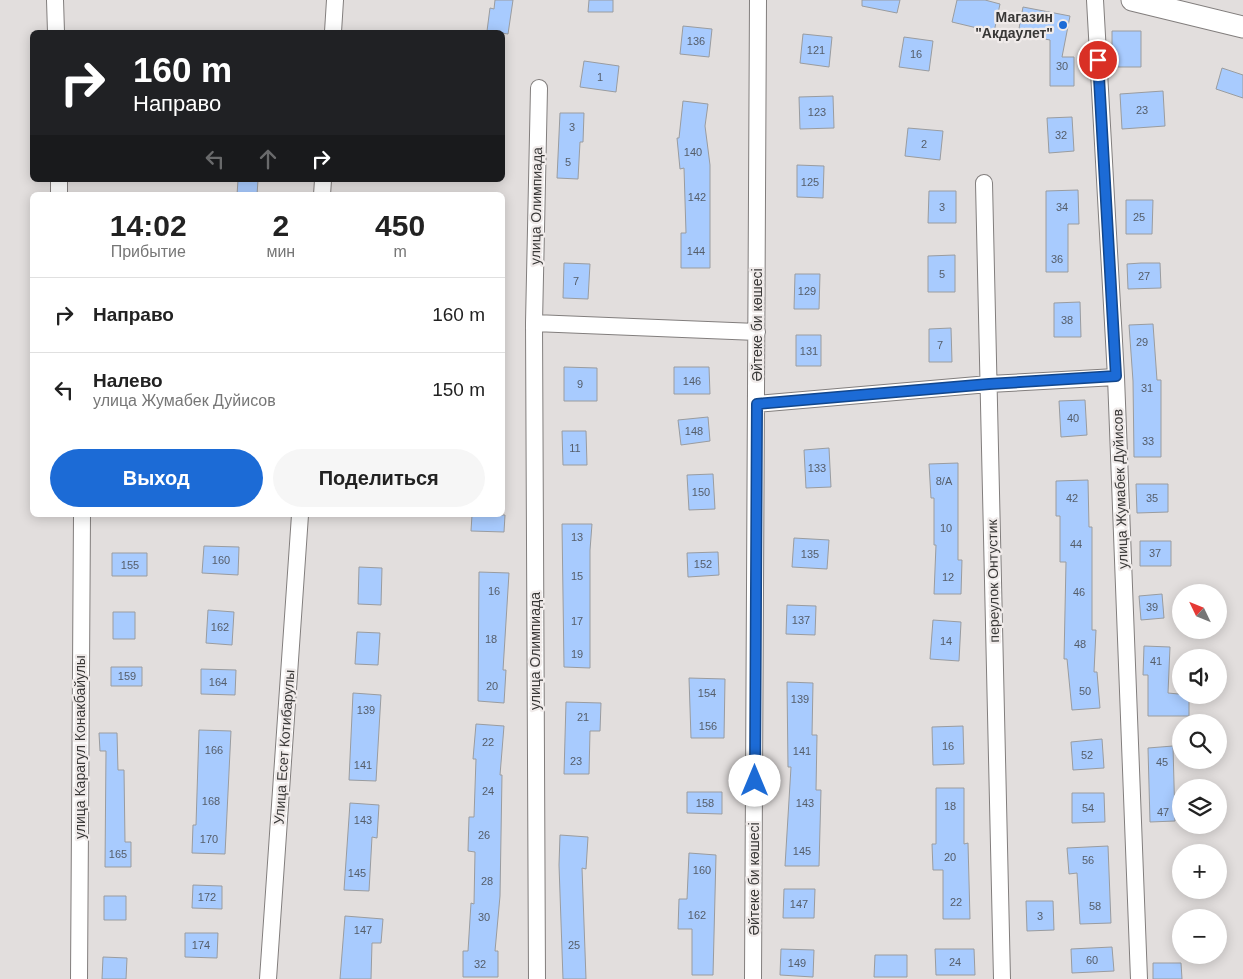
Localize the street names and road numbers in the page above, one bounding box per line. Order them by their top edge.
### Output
street label: улица Олимпиада [527,147,545,265]
street label: Әйтеке би көшесі [749,268,765,382]
street label: улица Жумабек Дуйисов [1109,409,1131,569]
street label: переулок Онтустик [984,519,1002,643]
street label: улица Олимпиада [527,592,543,710]
street label: улица Карагул Конакбайулы [72,655,88,839]
street label: Улица Есет Котибарулы [271,669,297,825]
street label: Әйтеке би көшесі [746,822,762,936]

